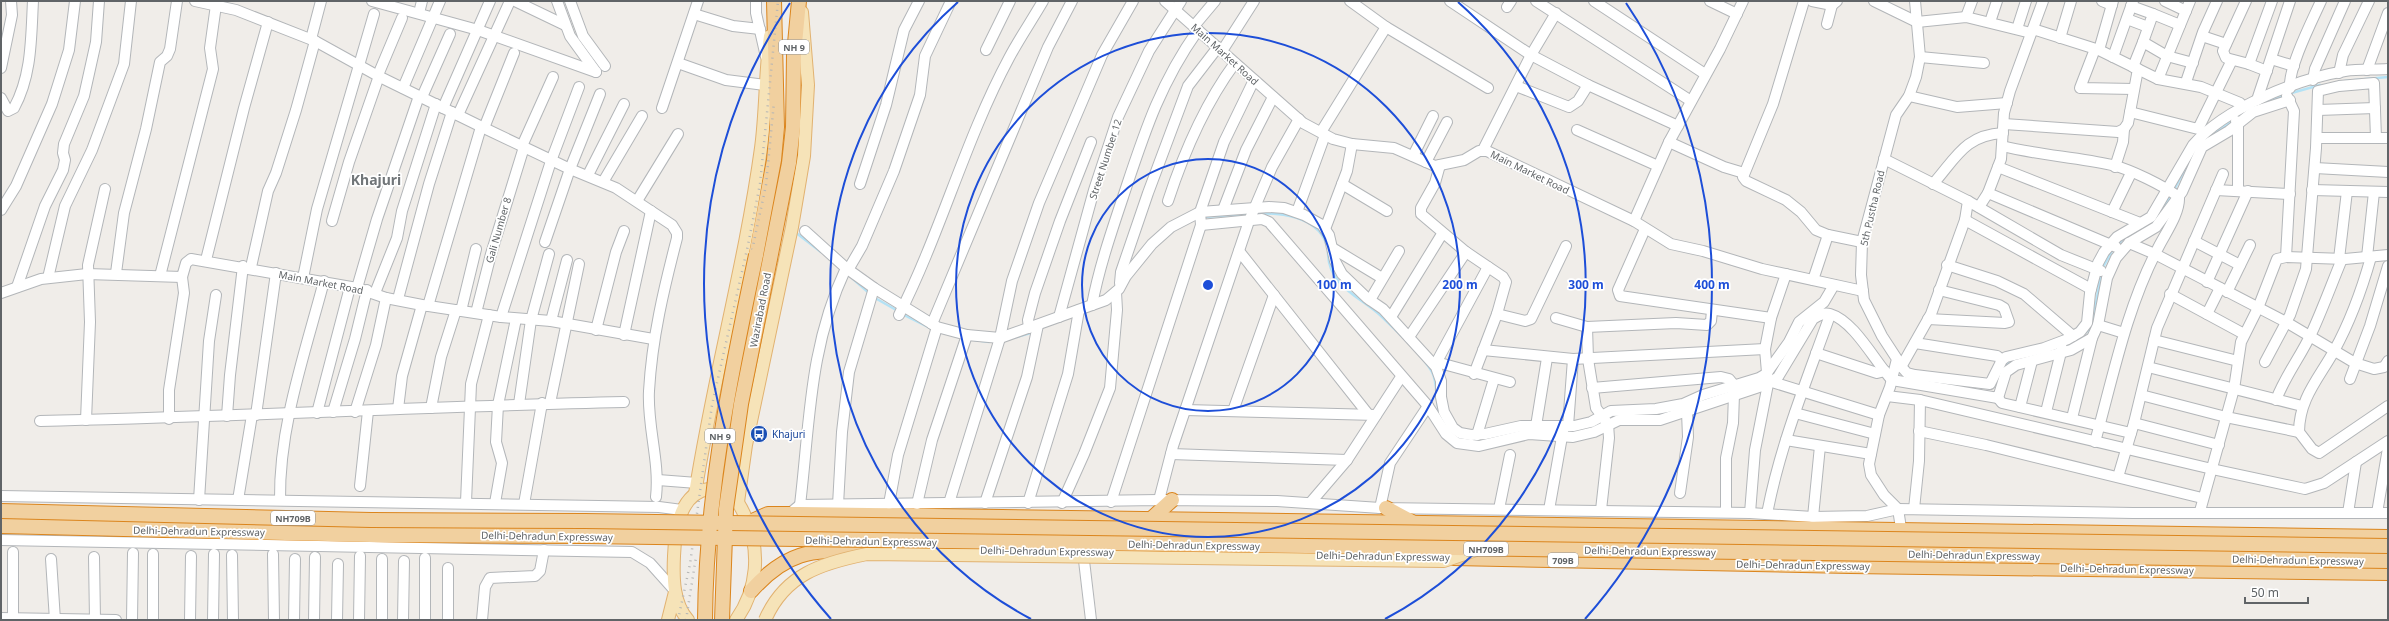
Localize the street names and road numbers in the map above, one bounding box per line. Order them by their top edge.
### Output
street label: Main Market Road [1188,20,1262,88]
road number: NH 9 [779,40,809,54]
street label: Street Number 12 [1085,117,1125,201]
street label: Main Market Road [1488,147,1572,197]
street label: 5th Pustha Road [1856,169,1888,247]
street label: Gali Number 8 [482,195,514,265]
street label: Main Market Road [277,267,365,297]
street label: Wazirabad Road [746,271,774,349]
road number: NH 9 [705,429,735,443]
road number: NH709B [271,511,315,525]
street label: Delhi-Dehradun Expressway [133,523,266,539]
street label: Delhi-Dehradun Expressway [481,528,614,544]
street label: Delhi-Dehradun Expressway [805,533,938,549]
street label: Delhi-Dehradun Expressway [1128,537,1261,553]
road number: NH709B [1464,542,1508,556]
street label: Delhi–Dehradun Expressway [980,543,1115,559]
street label: Delhi-Dehradun Expressway [1584,543,1717,559]
street label: Delhi-Dehradun Expressway [1908,547,2041,563]
street label: Delhi–Dehradun Expressway [1316,548,1451,564]
street label: Delhi-Dehradun Expressway [2232,552,2365,568]
road number: 709B [1548,553,1578,567]
street label: Delhi–Dehradun Expressway [1736,557,1871,573]
street label: Delhi–Dehradun Expressway [2060,561,2195,577]

